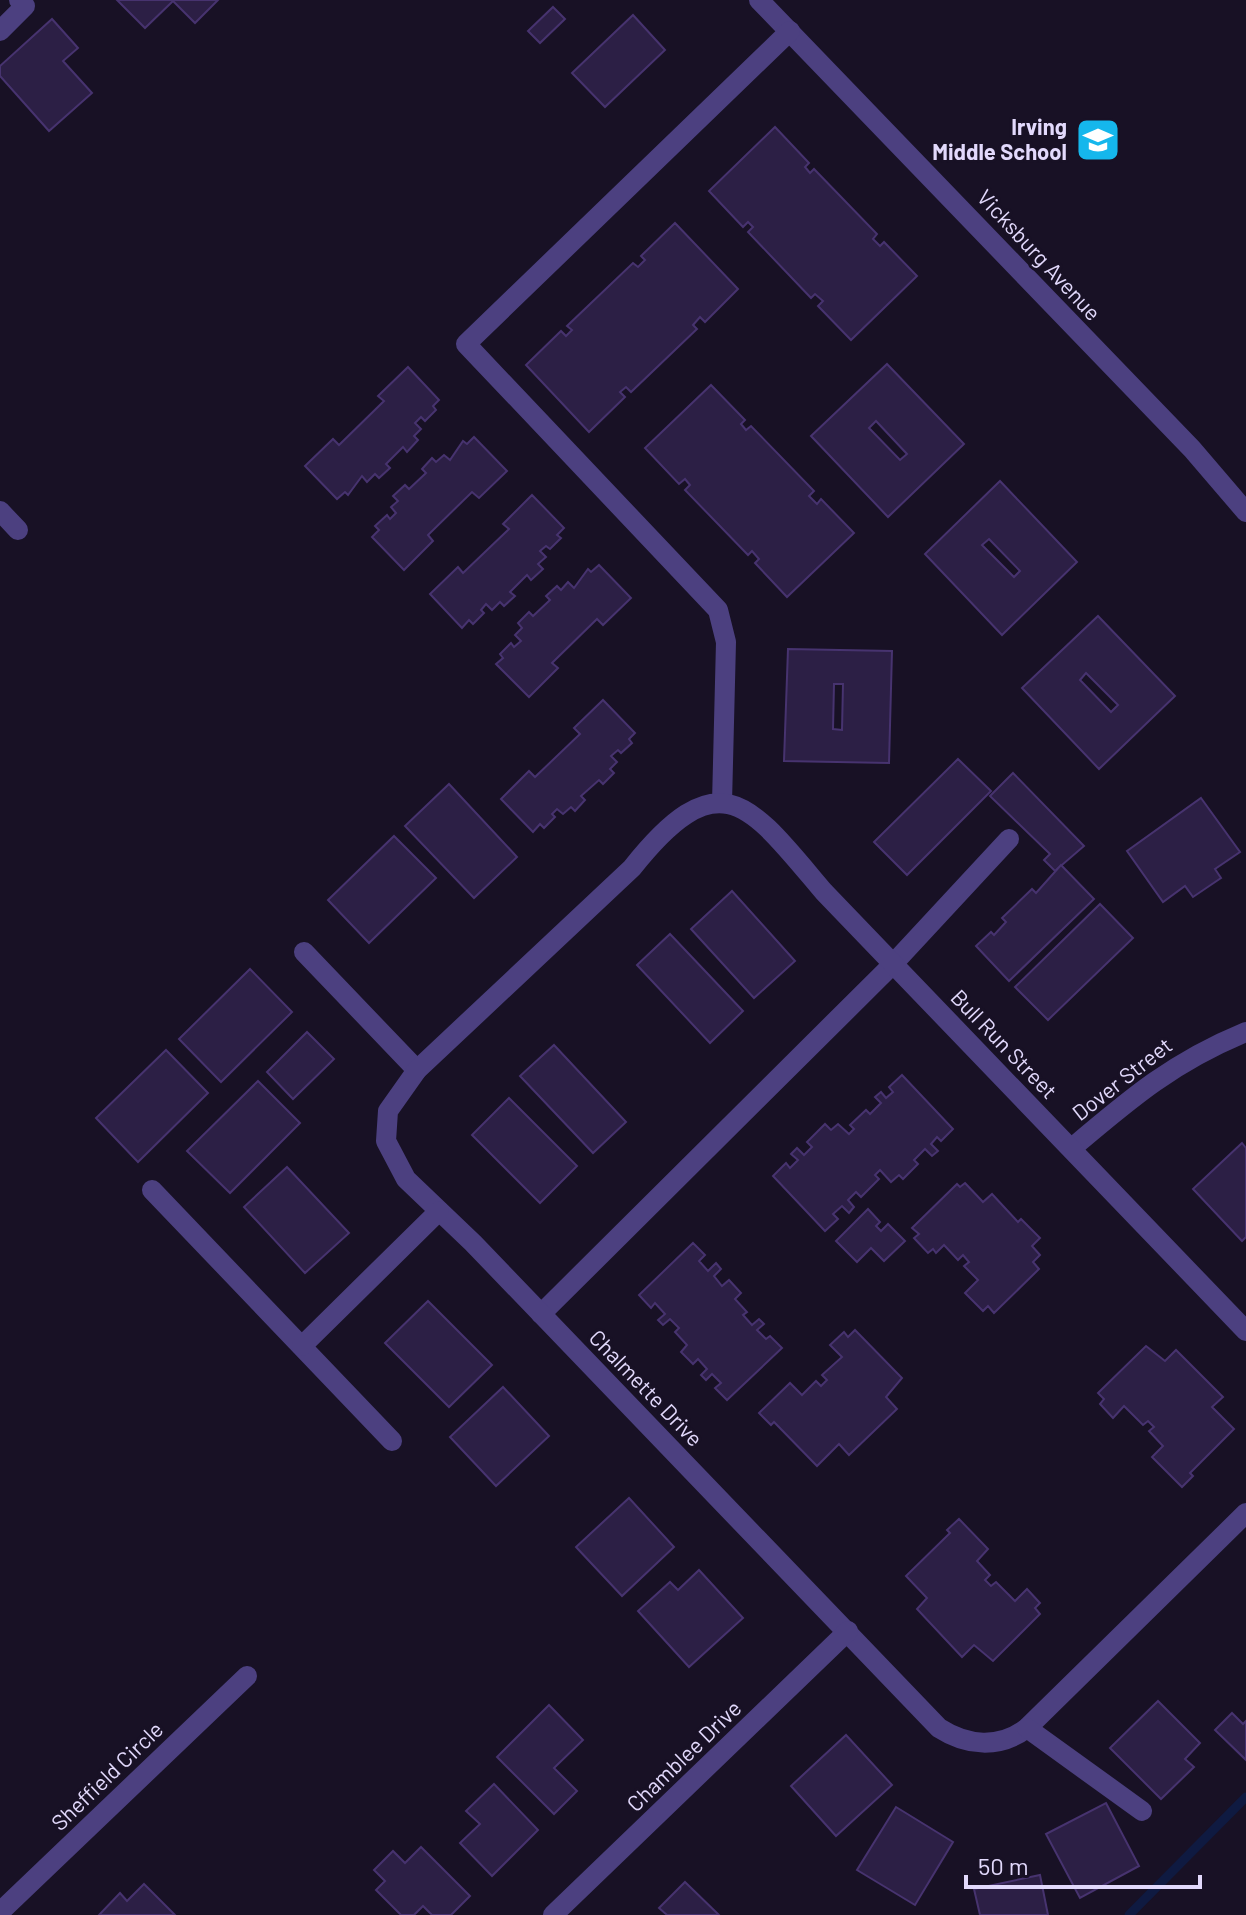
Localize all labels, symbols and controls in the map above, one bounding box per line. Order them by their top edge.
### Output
place label: Irving Middle School [932,113,1067,164]
school or university icon: Irving Middle School [1074,116,1122,164]
street label: Vicksburg Avenue [973,184,1107,325]
street label: Bull Run Street [946,983,1063,1103]
street label: Dover Street [1066,1031,1176,1125]
street label: Chalmette Drive [585,1324,709,1451]
street label: Chamblee Drive [621,1694,746,1816]
street label: Sheffield Circle [45,1716,168,1835]
scale bar [966,1839,1200,1889]
text: 50 m [978,1851,1029,1880]

